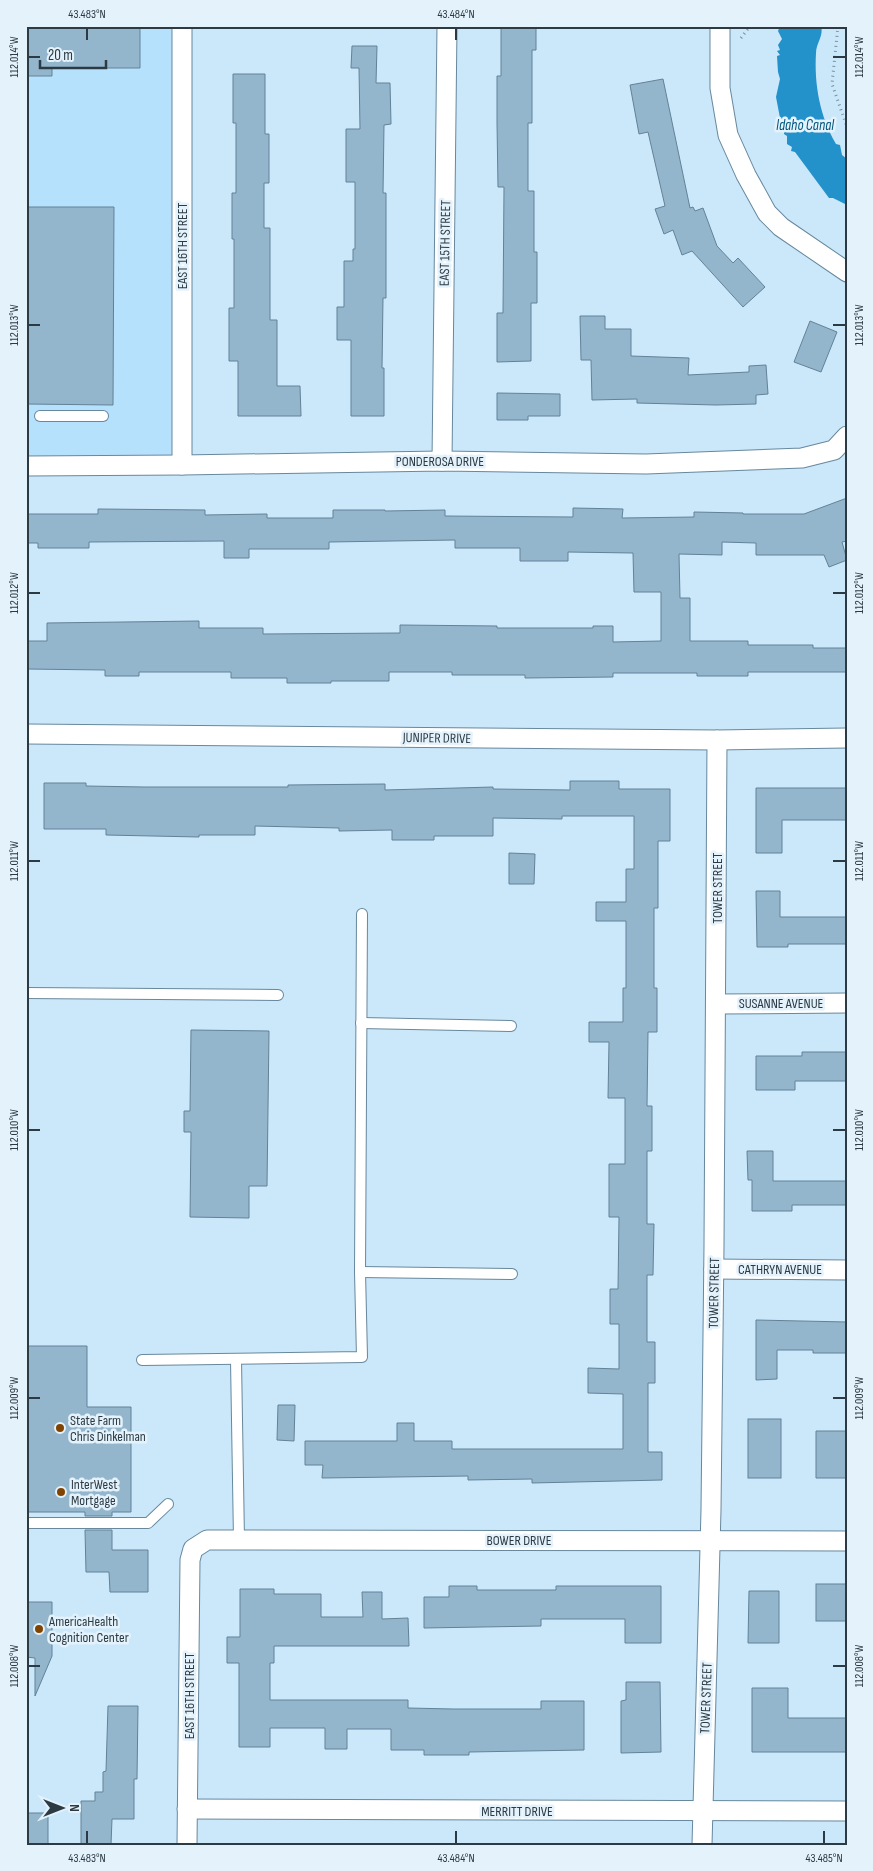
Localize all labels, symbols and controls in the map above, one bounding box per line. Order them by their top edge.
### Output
text: 43.483°N [68,7,106,22]
text: 43.484°N [437,7,475,22]
text: 112.014°W [7,36,22,77]
text: 112.014°W [852,36,867,77]
scale bar [40,38,106,70]
text: 20 m [48,46,73,65]
water label: Idaho Canal [776,116,835,135]
street label: EAST 15TH STREET [436,199,454,286]
street label: EAST 16TH STREET [174,202,191,289]
text: 112.013°W [7,304,22,346]
text: 112.013°W [852,304,867,346]
street label: PONDEROSA DRIVE [396,453,484,470]
text: 112.012°W [7,572,22,614]
text: 112.012°W [852,572,867,614]
street label: JUNIPER DRIVE [402,729,472,747]
text: 112.011°W [7,841,22,881]
text: 112.011°W [852,841,867,881]
street label: TOWER STREET [709,852,726,924]
street label: SUSANNE AVENUE [739,995,824,1012]
text: 112.010°W [7,1109,22,1151]
text: 112.010°W [852,1109,867,1151]
street label: TOWER STREET [705,1257,723,1329]
street label: CATHRYN AVENUE [738,1261,822,1278]
text: 112.009°W [7,1376,22,1419]
text: 112.009°W [852,1376,867,1419]
place label: State Farm Chris Dinkelman [70,1412,146,1445]
marker: State Farm Chris Dinkelman [54,1422,66,1434]
place label: InterWest Mortgage [71,1476,118,1509]
marker: InterWest Mortgage [55,1486,67,1498]
street label: BOWER DRIVE [487,1532,552,1549]
place label: AmericaHealth Cognition Center [48,1613,129,1646]
marker: AmericaHealth Cognition Center [33,1623,45,1635]
text: 112.008°W [7,1645,22,1687]
text: 112.008°W [852,1645,867,1687]
street label: EAST 16TH STREET [181,1652,198,1739]
street label: TOWER STREET [696,1662,716,1734]
north arrow [38,1784,88,1834]
street label: MERRITT DRIVE [481,1803,553,1820]
text: N [66,1804,83,1812]
text: 43.483°N [68,1851,106,1866]
text: 43.484°N [437,1851,475,1866]
text: 43.485°N [805,1851,843,1866]

